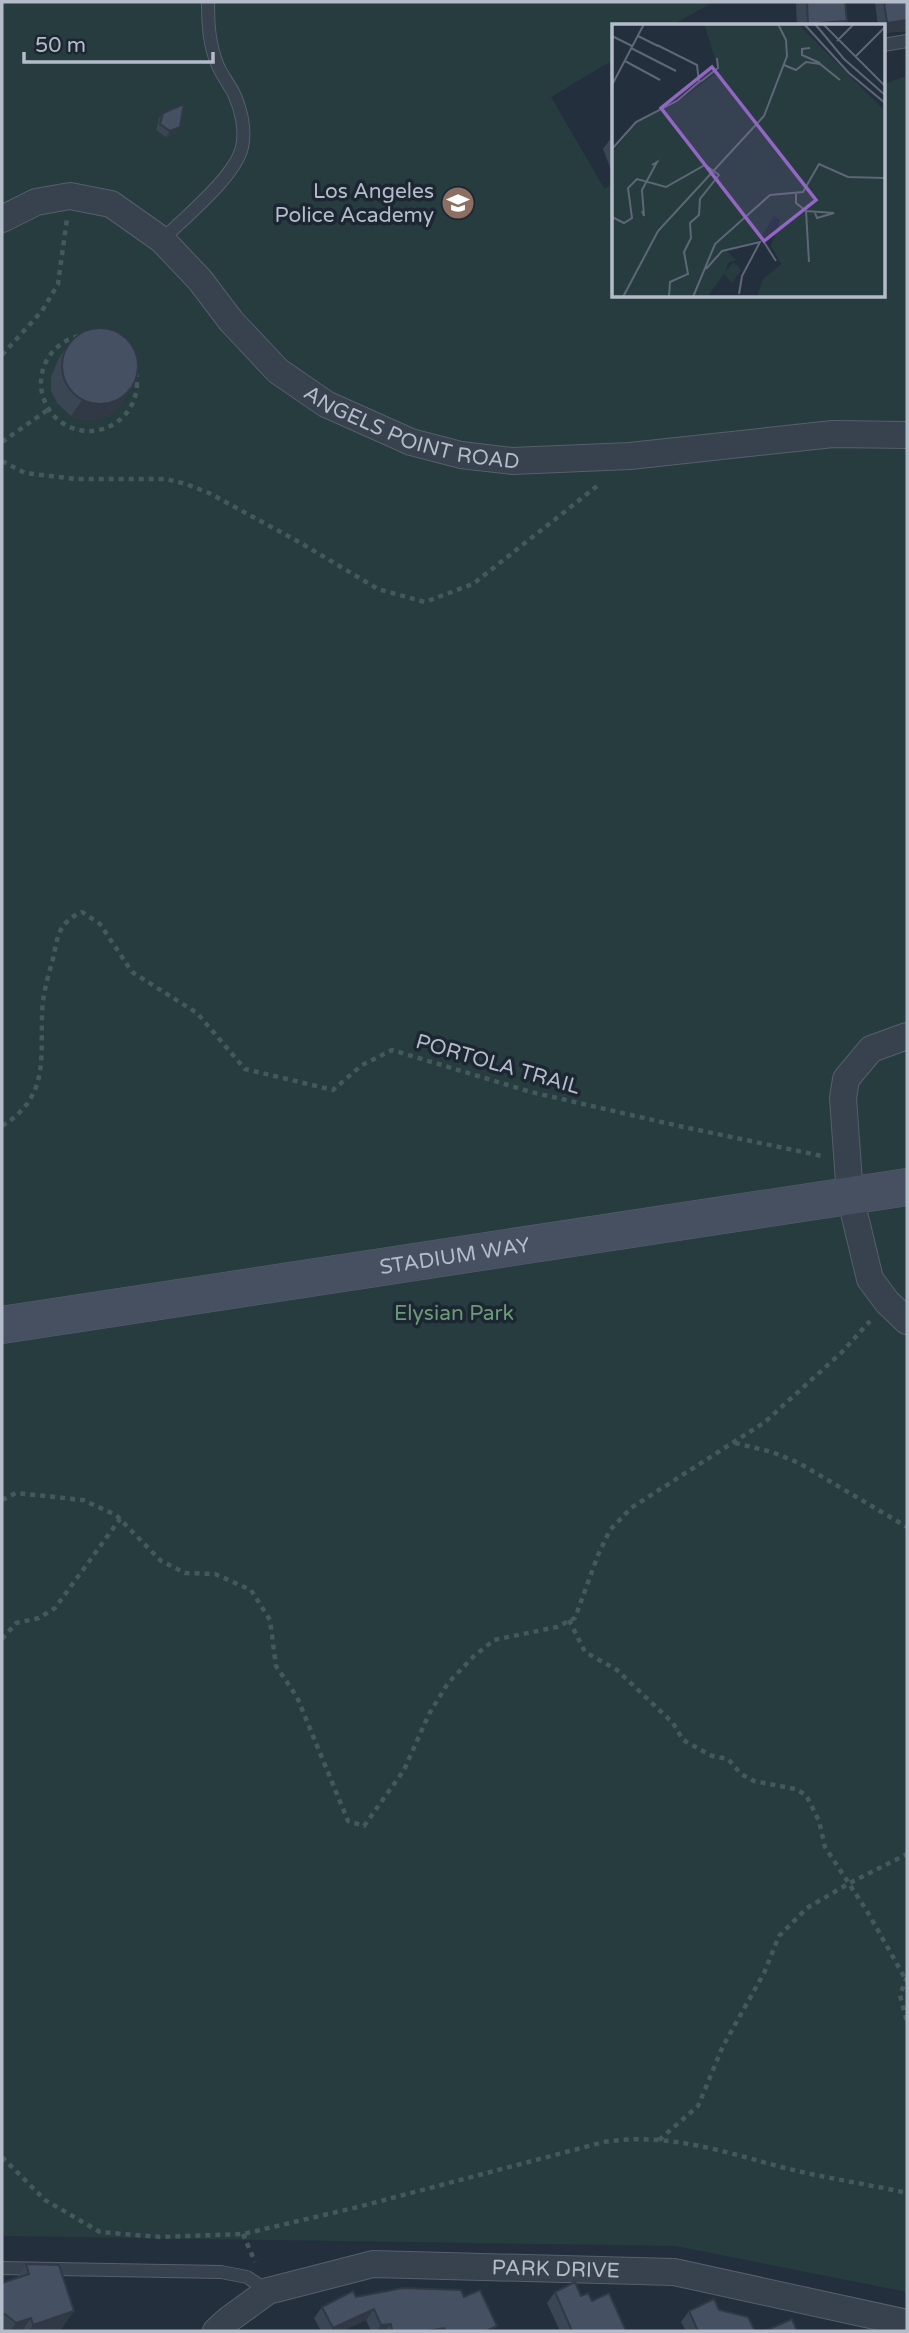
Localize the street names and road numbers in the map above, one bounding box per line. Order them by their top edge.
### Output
street label: ANGELS POINT ROAD [299,380,521,475]
street label: PORTOLA TRAIL [413,1029,583,1100]
street label: STADIUM WAY [378,1233,532,1280]
street label: PARK DRIVE [491,2255,620,2284]

